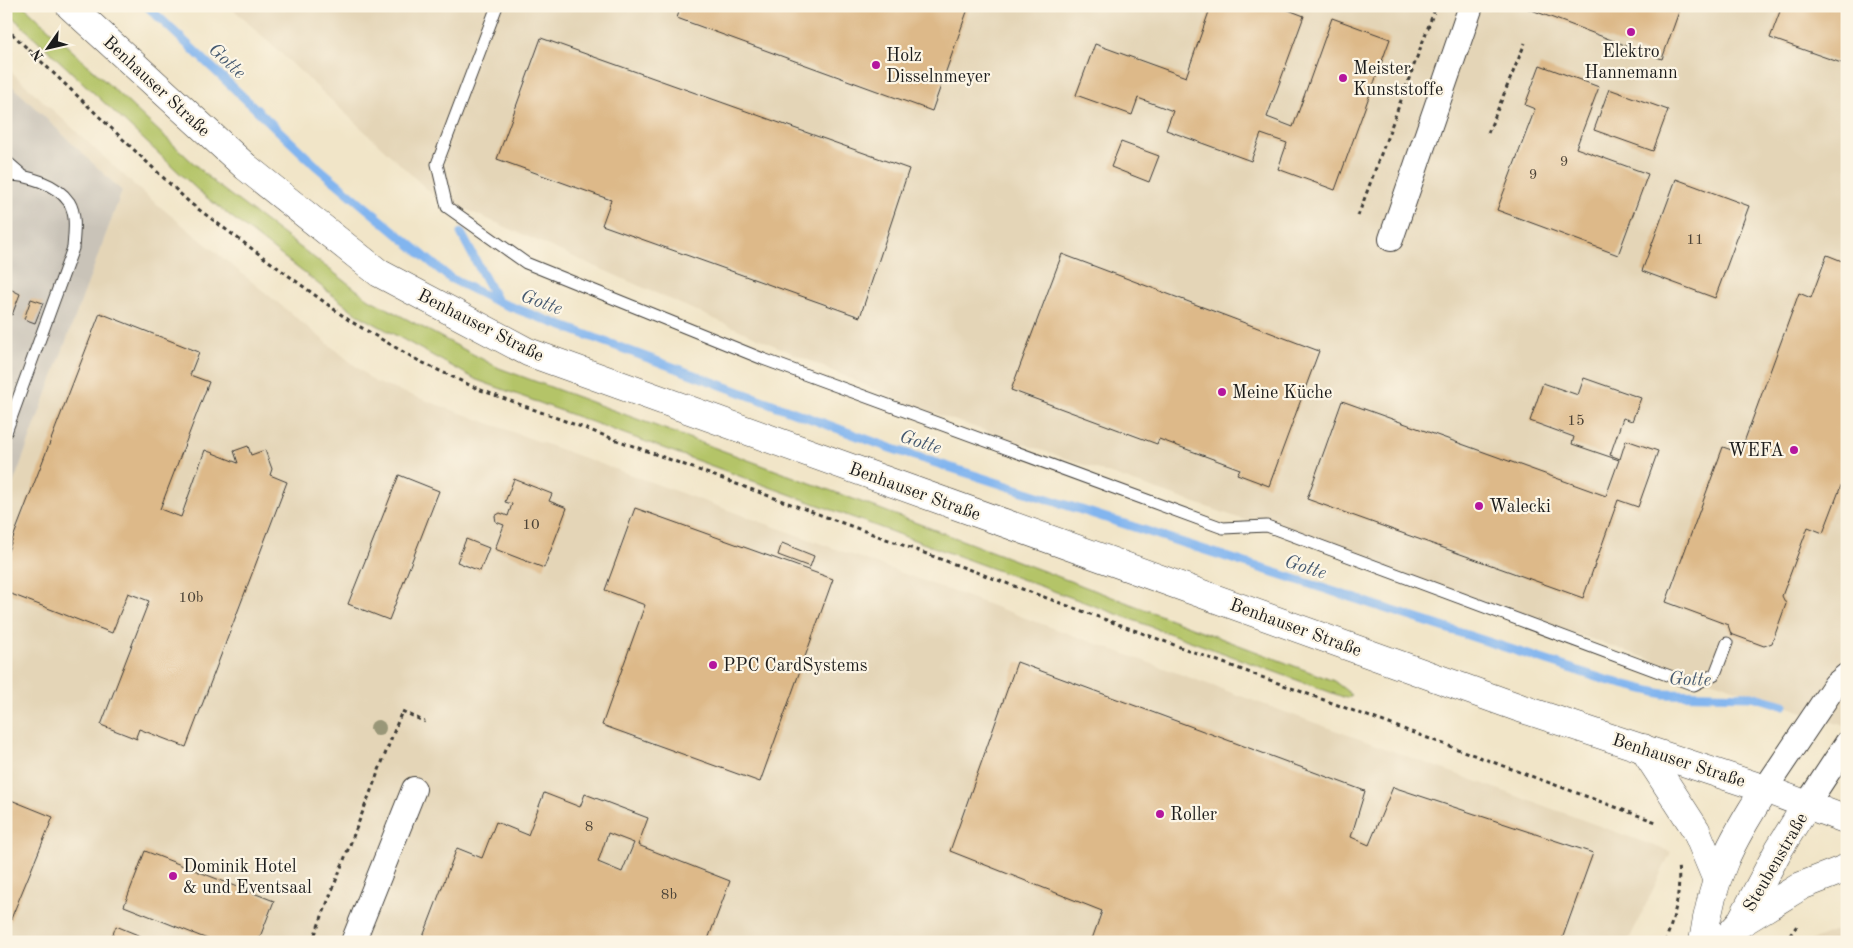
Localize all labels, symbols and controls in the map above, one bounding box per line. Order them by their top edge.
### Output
north arrow [22,22,72,72]
marker: Elektro Hannemann [1625,26,1637,38]
street label: Benhauser Straße [99,33,213,141]
water label: Gotte [204,40,249,84]
place label: Elektro Hannemann [1584,43,1678,82]
text: N [29,46,47,63]
place label: Holz Disselnmeyer [886,47,991,86]
marker: Holz Disselnmeyer [870,59,882,71]
place label: Meister Kunststoffe [1353,60,1443,99]
marker: Meister Kunststoffe [1337,72,1349,84]
house number: 9 [1560,155,1568,170]
house number: 9 [1529,168,1537,183]
house number: 11 [1686,233,1704,248]
street label: Benhauser Straße [415,286,546,365]
water label: Gotte [518,287,565,320]
place label: Meine Küche [1232,384,1332,402]
marker: Meine Küche [1216,386,1228,398]
house number: 15 [1567,414,1585,429]
water label: Gotte [897,428,944,459]
place label: WEFA [1728,442,1784,460]
marker: WEFA [1788,444,1800,456]
street label: Benhauser Straße [846,460,983,524]
place label: Walecki [1489,498,1551,516]
marker: Walecki [1473,500,1485,512]
house number: 10 [522,518,540,533]
water label: Gotte [1282,553,1329,584]
house number: 10b [178,591,204,606]
street label: Benhauser Straße [1227,596,1364,660]
place label: PPC CardSystems [723,657,868,675]
marker: PPC CardSystems [707,659,719,671]
water label: Gotte [1668,670,1712,691]
street label: Benhauser Straße [1610,731,1747,791]
place label: Roller [1170,806,1218,824]
marker: Roller [1154,808,1166,820]
street label: Steubenstraße [1740,810,1811,915]
house number: 8 [585,820,593,835]
place label: Dominik Hotel & und Eventsaal [183,858,312,897]
marker: Dominik Hotel & und Eventsaal [167,870,179,882]
house number: 8b [661,888,677,903]

